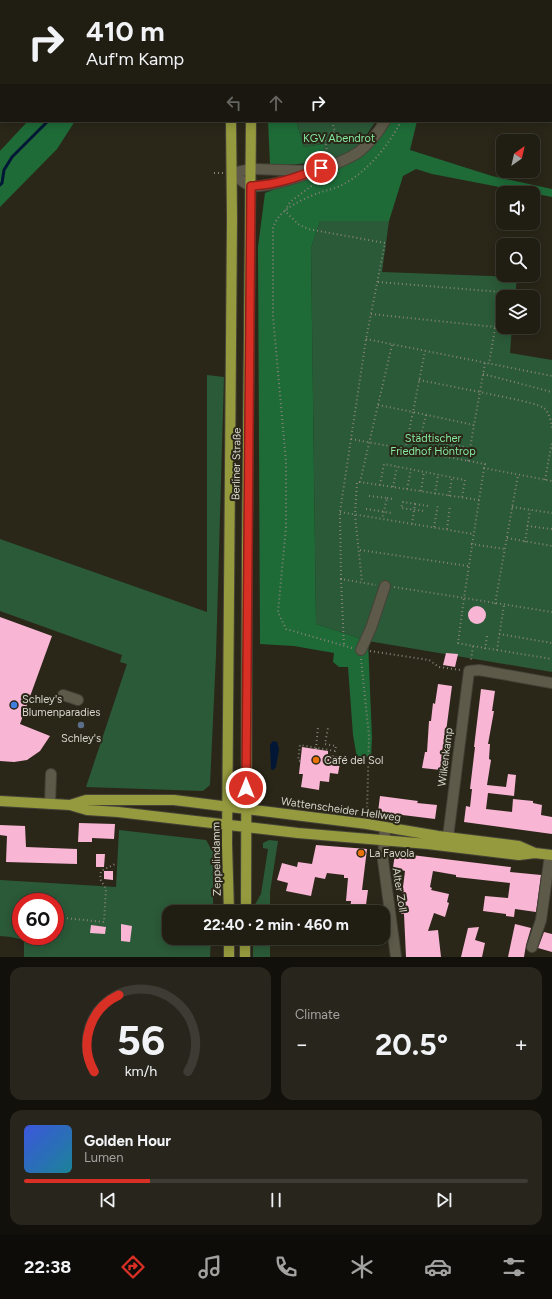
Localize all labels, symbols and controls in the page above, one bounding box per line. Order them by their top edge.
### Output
text: 410 m [86,14,165,48]
icon: right [20,16,72,68]
text: Auf'm Kamp [86,48,184,70]
icon: left [223,92,245,114]
icon: ahead [265,92,287,114]
icon: right [307,92,329,114]
park label: KGV Abendrot [303,132,375,145]
north arrow [496,134,540,178]
map controls [496,134,540,334]
pin [304,151,338,185]
icon: arrive [310,157,332,179]
button: sound [496,186,540,230]
button: search [496,238,540,282]
button: layers [496,290,540,334]
street label: Berliner Straße [229,428,244,500]
park label: Städtischer Friedhof Höntrop [390,432,476,458]
place label: Schley's Blumenparadies [22,693,100,719]
marker: Schley's Blumenparadies [9,700,19,710]
marker: Schley's [76,720,86,730]
street label: Wilkenkamp [435,726,456,787]
place label: Schley's [61,732,101,745]
place label: Café del Sol [324,754,383,767]
marker: Café del Sol [311,755,321,765]
position arrow [225,767,267,809]
street label: Wattenscheider Hellweg [280,795,402,824]
street label: Zeppelindamm [209,822,224,896]
place label: La Favola [369,847,415,860]
marker: La Favola [356,848,366,858]
street label: Alter Zoll [390,867,409,913]
speed limit sign: 60 [12,893,64,945]
text: 22:40 · 2 min · 460 m [203,916,349,934]
text: Climate [295,1007,340,1022]
text: 56 [116,1014,165,1064]
text: 20.5° [375,1026,448,1063]
text: − [295,1031,309,1058]
text: + [514,1031,528,1058]
text: km/h [124,1061,157,1079]
text: Golden Hour [84,1132,171,1150]
text: Lumen [84,1150,123,1165]
icon: previous [97,1189,119,1211]
icon: pause [265,1189,287,1211]
icon: next [433,1189,455,1211]
icon: directions [119,1253,147,1281]
icon: music [196,1253,224,1281]
icon: phone [272,1253,300,1281]
icon: climate [348,1253,376,1281]
icon: car [424,1253,452,1281]
icon: filters [500,1253,528,1281]
text: 22:38 [24,1256,71,1278]

